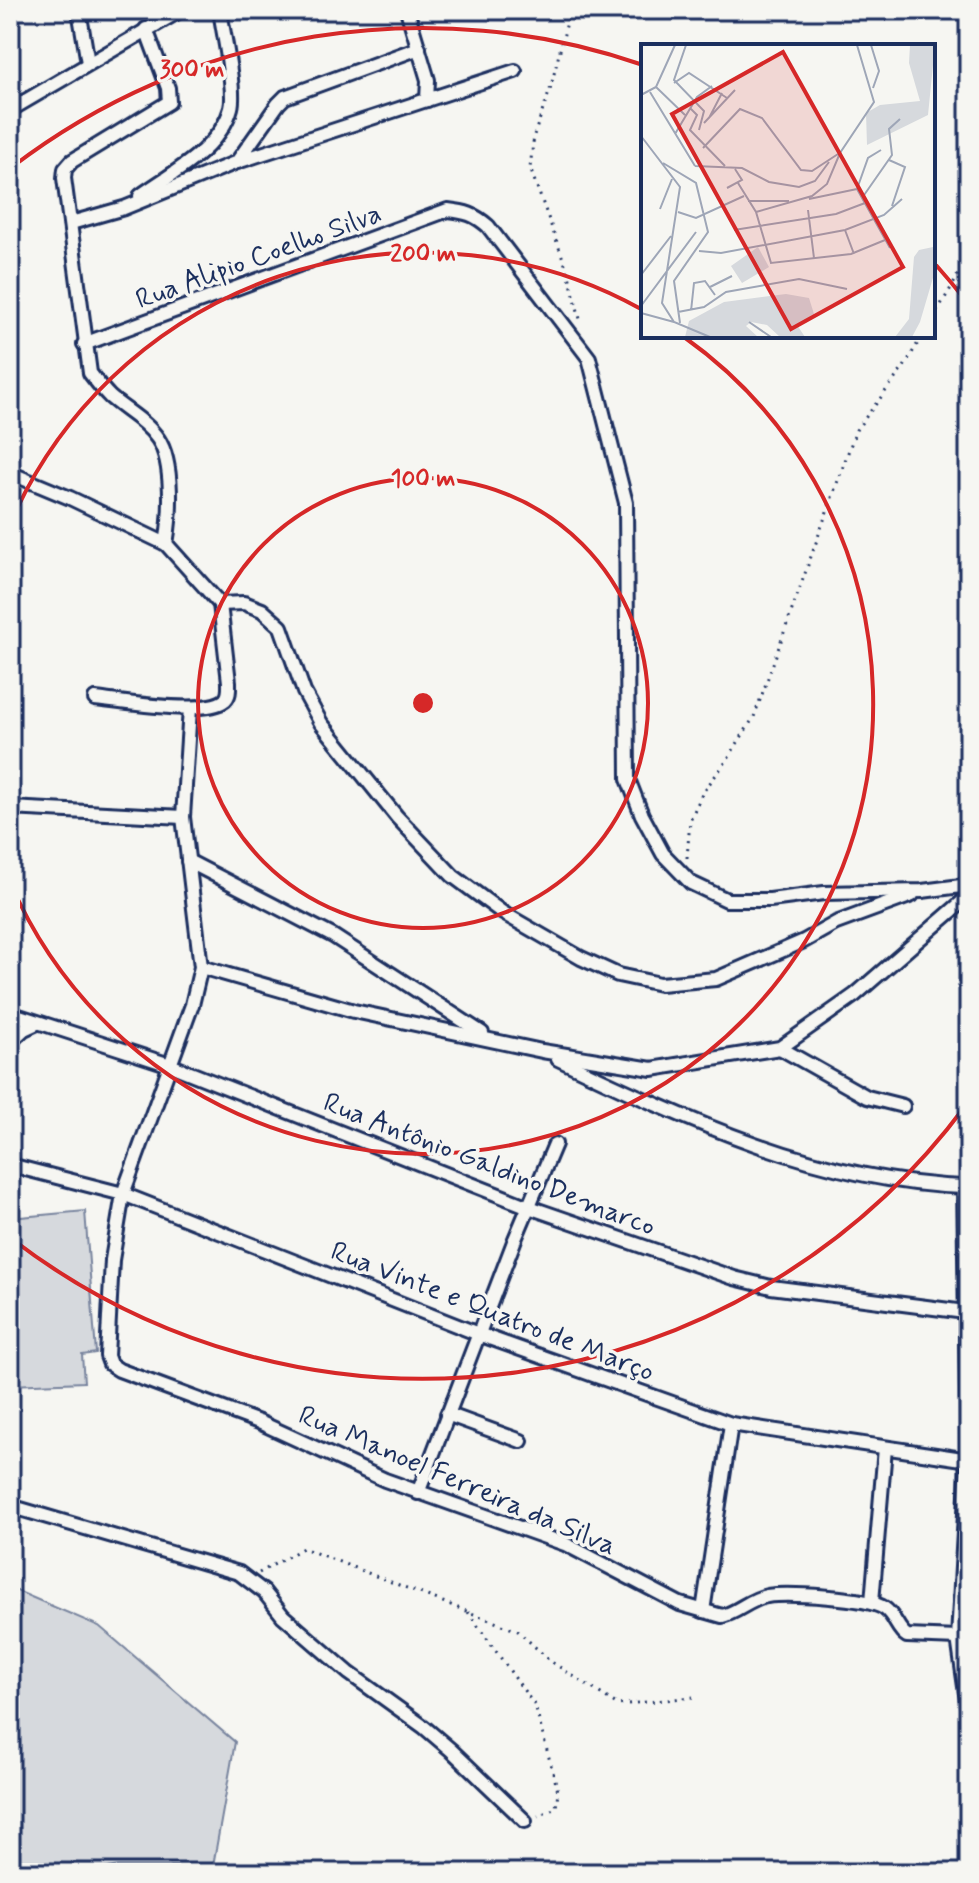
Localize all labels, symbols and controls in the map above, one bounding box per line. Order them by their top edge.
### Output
inset map [641,44,935,338]
text: 300 m [160,55,224,86]
street label: Rua Alipio Coelho Silva [131,196,387,319]
text: 200 m [390,239,456,270]
text: 100 m [391,464,455,495]
centre of rings [409,689,437,717]
street label: Rua Antônio Galdino Demarco [318,1085,660,1246]
street label: Rua Vinte e Quatro de Março [325,1233,659,1391]
street label: Rua Manoel Ferreira da Silva [292,1397,622,1565]

